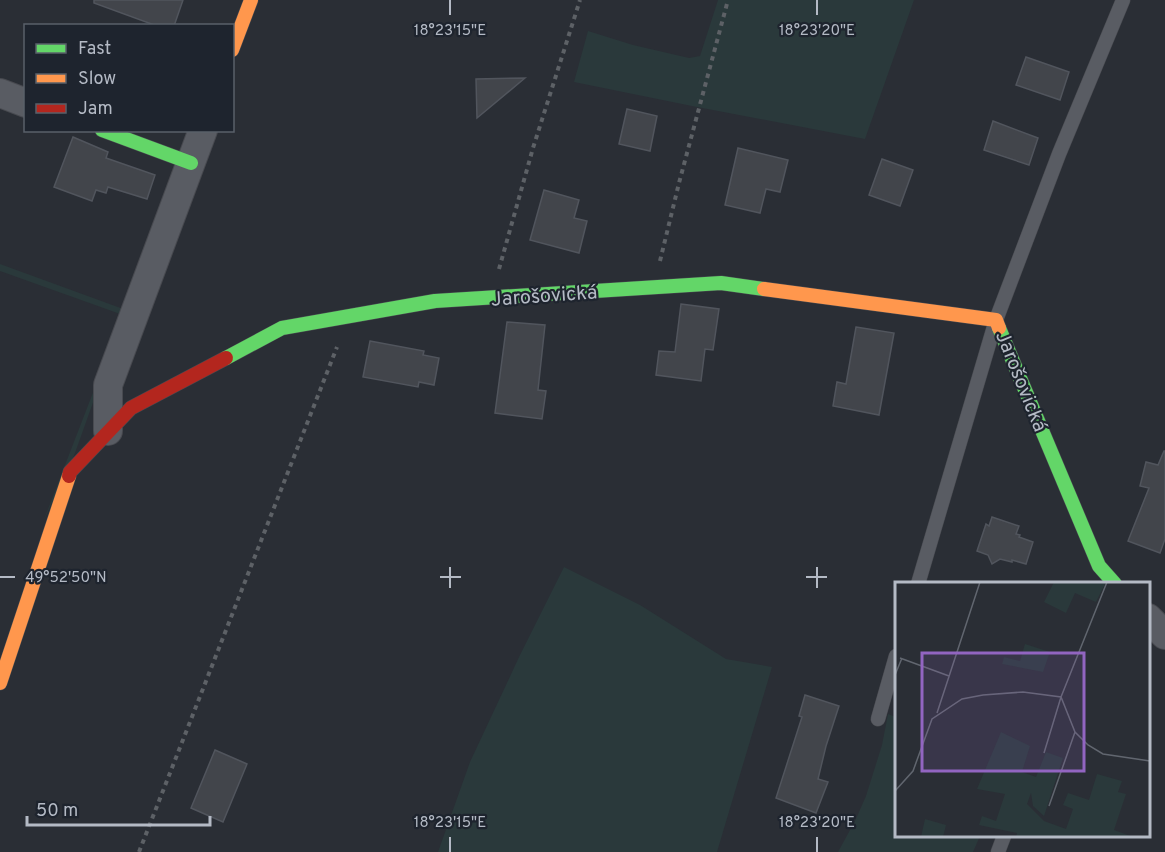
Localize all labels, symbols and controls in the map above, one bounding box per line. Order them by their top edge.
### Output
text: 18°23'15"E [414,22,486,41]
text: 18°23'20"E [779,22,855,41]
legend [24,24,234,132]
text: Fast [78,38,111,61]
text: Slow [78,68,116,91]
text: Jam [78,98,113,121]
street label: Jarošovická [490,280,598,314]
street label: Jarošovická [988,327,1052,436]
text: 49°52'50"N [25,569,107,588]
inset map [895,582,1150,837]
scale bar [27,789,210,827]
text: 50 m [36,800,78,823]
text: 18°23'15"E [414,814,486,833]
text: 18°23'20"E [779,814,855,833]

